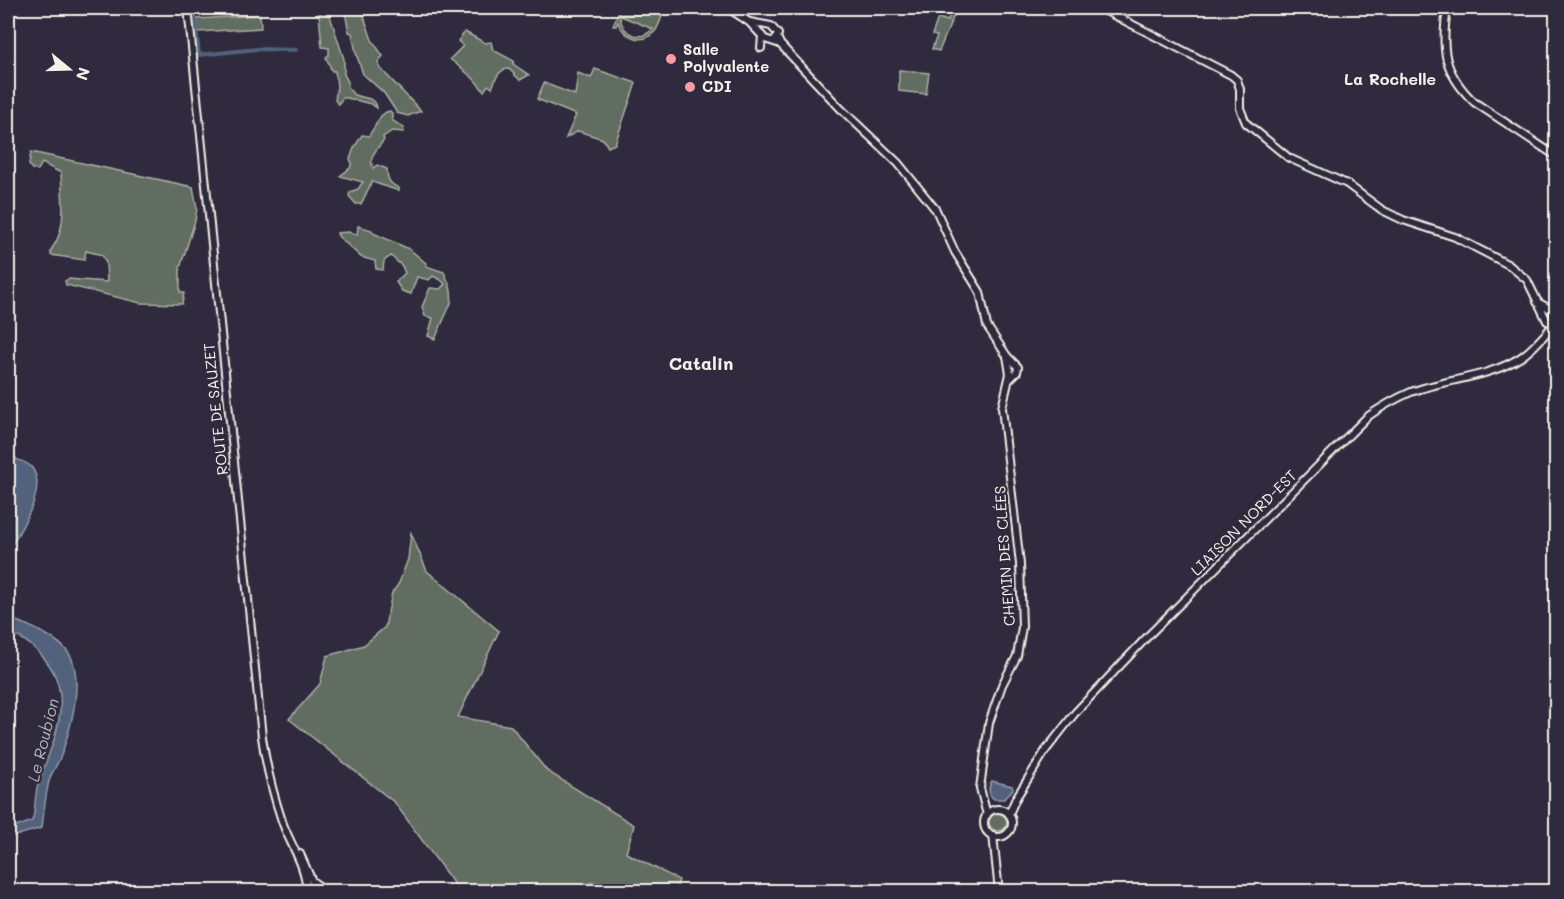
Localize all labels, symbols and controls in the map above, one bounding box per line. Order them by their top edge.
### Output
north arrow [39,39,99,99]
place label: Salle Polyvalente [683,39,769,76]
marker: Salle Polyvalente [664,52,678,66]
text: N [72,65,96,83]
district label: La Rochelle [1344,68,1436,89]
place label: CDI [702,76,732,96]
marker: CDI [683,80,697,94]
street label: ROUTE DE SAUZET [198,342,232,476]
district label: Catalin [669,351,733,375]
street label: LIAISON NORD-EST [1186,465,1301,580]
street label: CHEMIN DES CLÉES [989,485,1019,627]
water label: Le Roubion [22,696,63,784]

